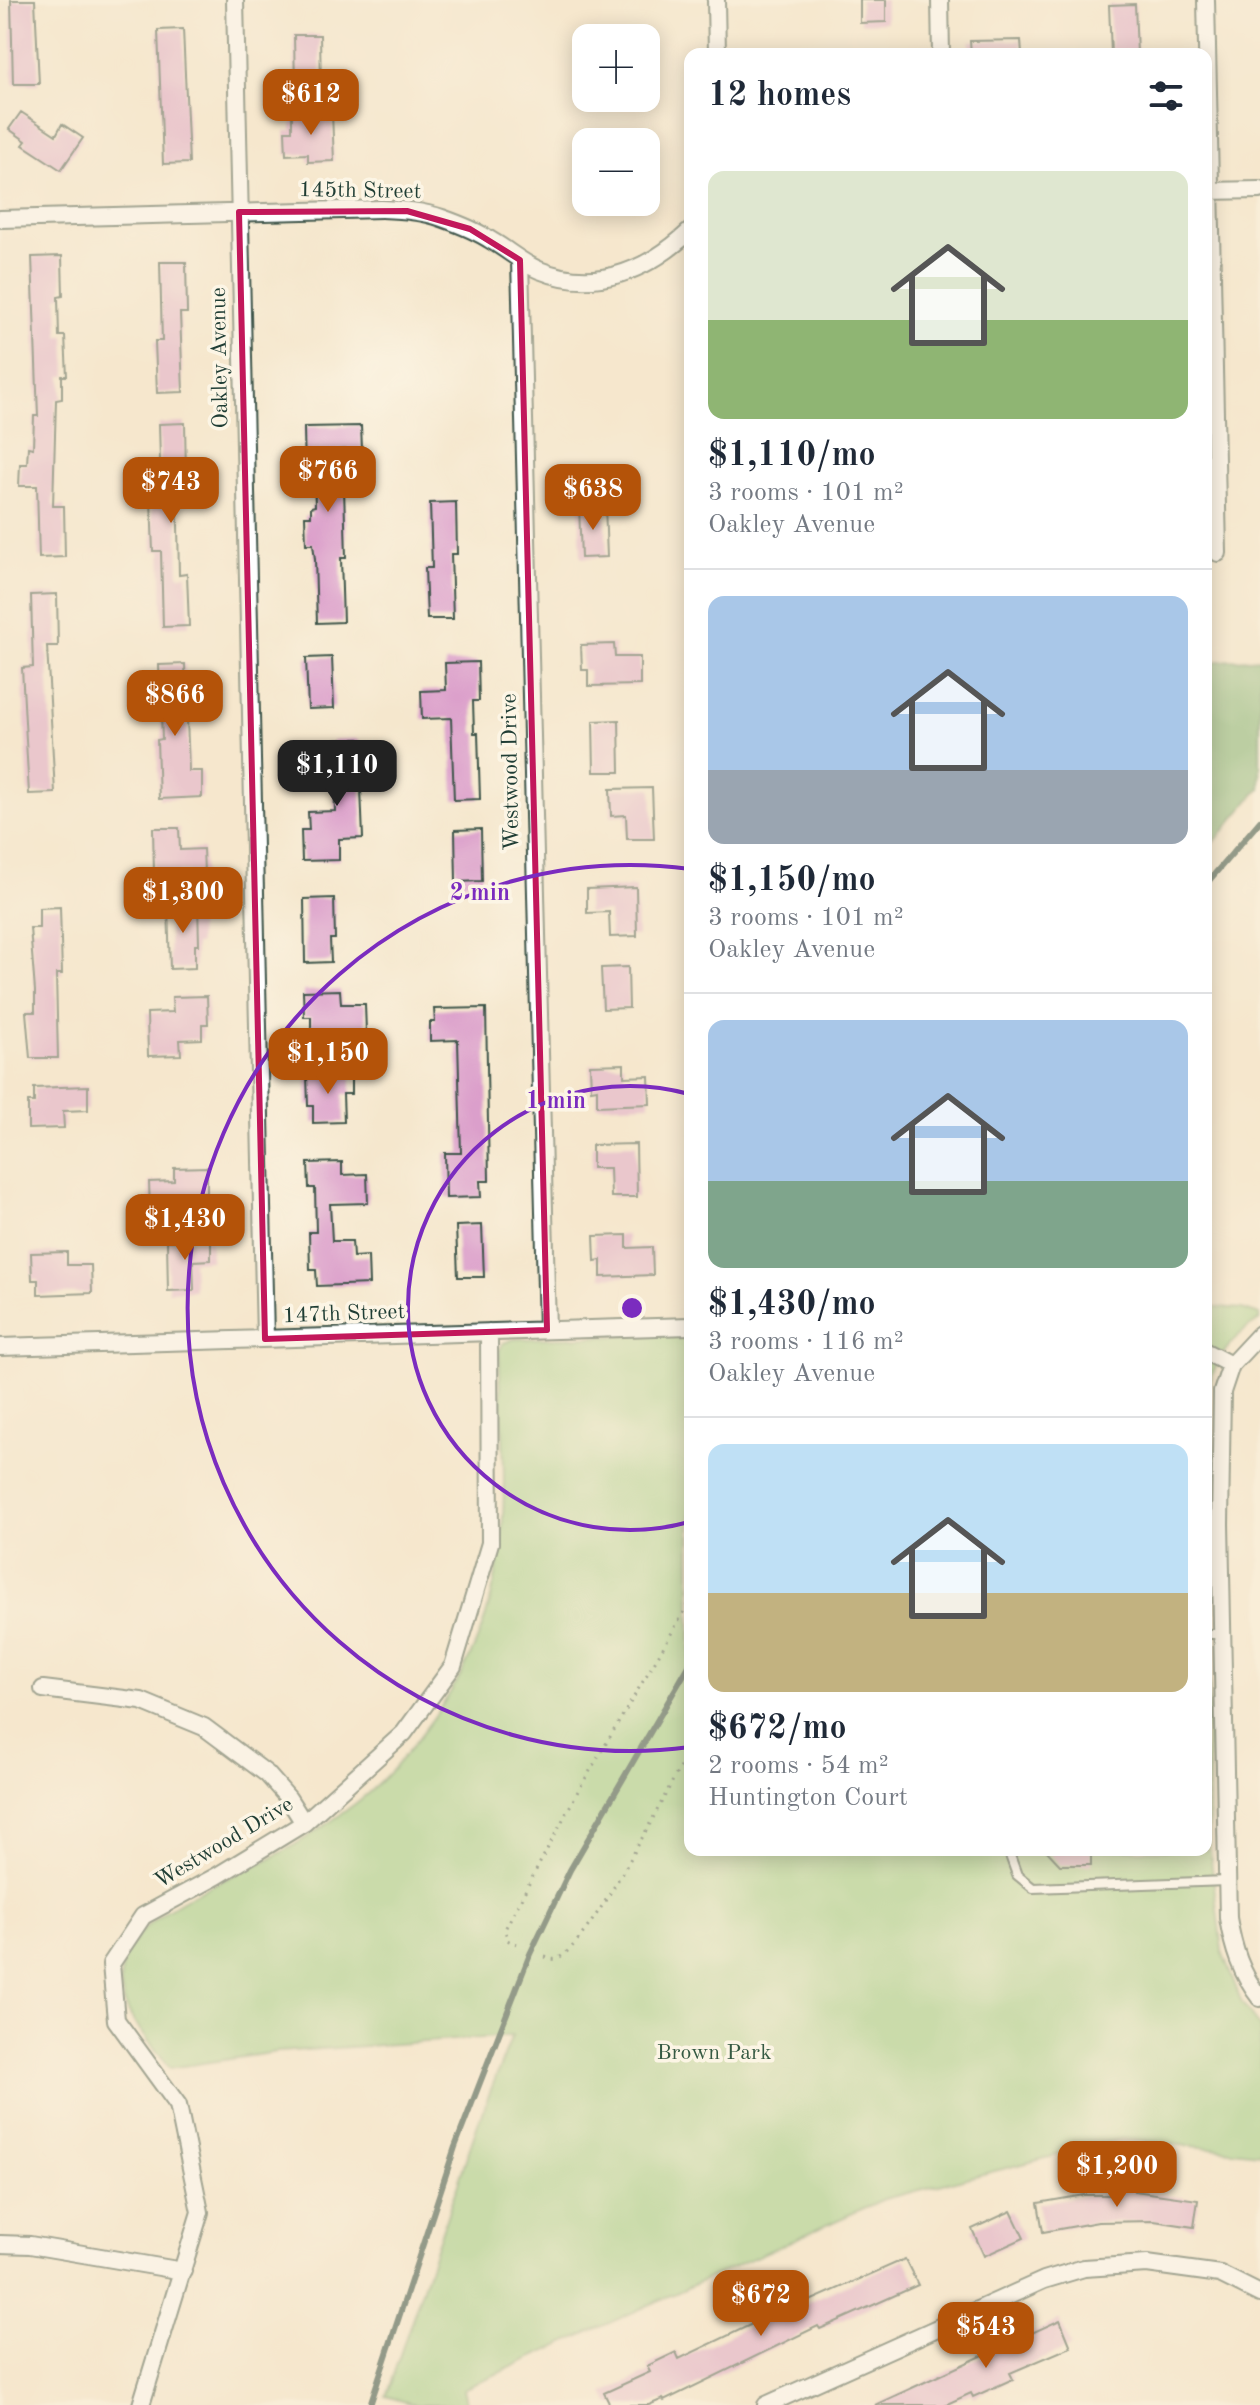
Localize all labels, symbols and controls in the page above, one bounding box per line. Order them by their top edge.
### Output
map controls [572,24,660,216]
button: + [572,24,660,112]
pin: $612 [264,69,358,137]
icon: filters [1144,74,1188,118]
text: 12 homes [708,79,851,113]
text: $612 [281,82,341,108]
button: − [572,128,660,216]
street label: 145th Street [299,179,421,203]
icon: home [876,223,1020,367]
street label: Oakley Avenue [208,287,232,429]
text: $1,110/mo [708,439,876,473]
pin: $766 [281,446,375,514]
pin: $743 [124,457,218,525]
text: $766 [298,459,358,485]
pin: $638 [546,464,640,532]
text: $743 [141,470,201,496]
text: $638 [563,477,623,503]
text: 3 rooms · 101 m² [708,480,904,506]
text: Oakley Avenue [708,512,875,538]
icon: home [876,648,1020,792]
pin: $866 [128,670,222,738]
text: $866 [145,683,205,709]
street label: Westwood Drive [499,693,523,851]
pin: $1,110 [272,740,402,808]
text: $1,110 [296,753,378,779]
text: $1,150/mo [708,864,876,898]
pin: $1,300 [118,867,248,935]
text: $1,300 [142,880,224,906]
text: 2 min [450,882,510,906]
text: 3 rooms · 101 m² [708,905,904,931]
text: Oakley Avenue [708,937,875,963]
pin: $1,150 [263,1028,393,1096]
text: $1,150 [287,1041,369,1067]
icon: home [876,1072,1020,1216]
text: 1 min [526,1090,586,1114]
pin: $1,430 [120,1194,250,1262]
text: $1,430 [144,1207,226,1233]
text: $1,430/mo [708,1288,876,1322]
centre of rings [618,1294,646,1322]
street label: 147th Street [282,1301,406,1327]
text: 3 rooms · 116 m² [708,1329,904,1355]
text: Oakley Avenue [708,1361,875,1387]
icon: home [876,1496,1020,1640]
text: $672/mo [708,1712,847,1746]
text: 2 rooms · 54 m² [708,1753,889,1779]
text: Huntington Court [708,1785,908,1811]
street label: Westwood Drive [151,1793,297,1893]
park label: Brown Park [656,2042,772,2064]
pin: $1,200 [1052,2141,1182,2209]
text: $1,200 [1076,2154,1158,2180]
pin: $672 [714,2270,808,2338]
text: $672 [731,2283,791,2309]
pin: $543 [939,2302,1033,2370]
text: $543 [956,2315,1016,2341]

